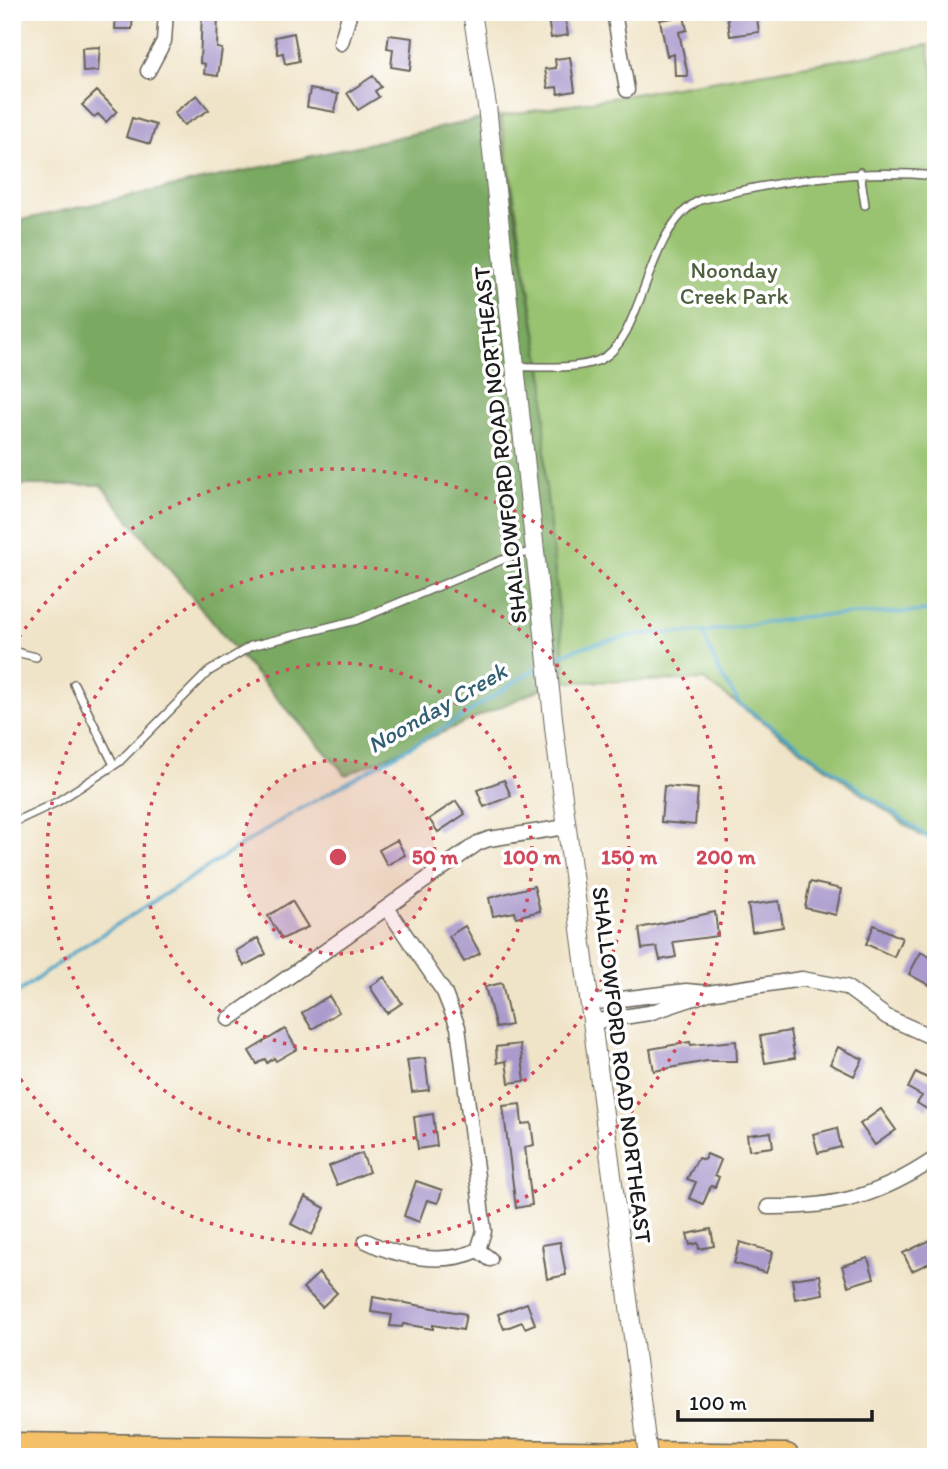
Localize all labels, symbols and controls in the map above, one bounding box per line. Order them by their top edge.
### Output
park label: Noonday Creek Park [680,256,788,310]
street label: SHALLOWFORD ROAD NORTHEAST [467,265,533,625]
water label: Noonday Creek [362,655,513,759]
text: 50 m [412,844,459,869]
text: 100 m [503,844,561,869]
text: 150 m [601,844,657,869]
text: 200 m [696,844,756,869]
centre of rings [326,845,350,869]
street label: SHALLOWFORD ROAD NORTHEAST [586,885,658,1245]
scale bar [678,1378,873,1422]
text: 100 m [689,1390,747,1415]

